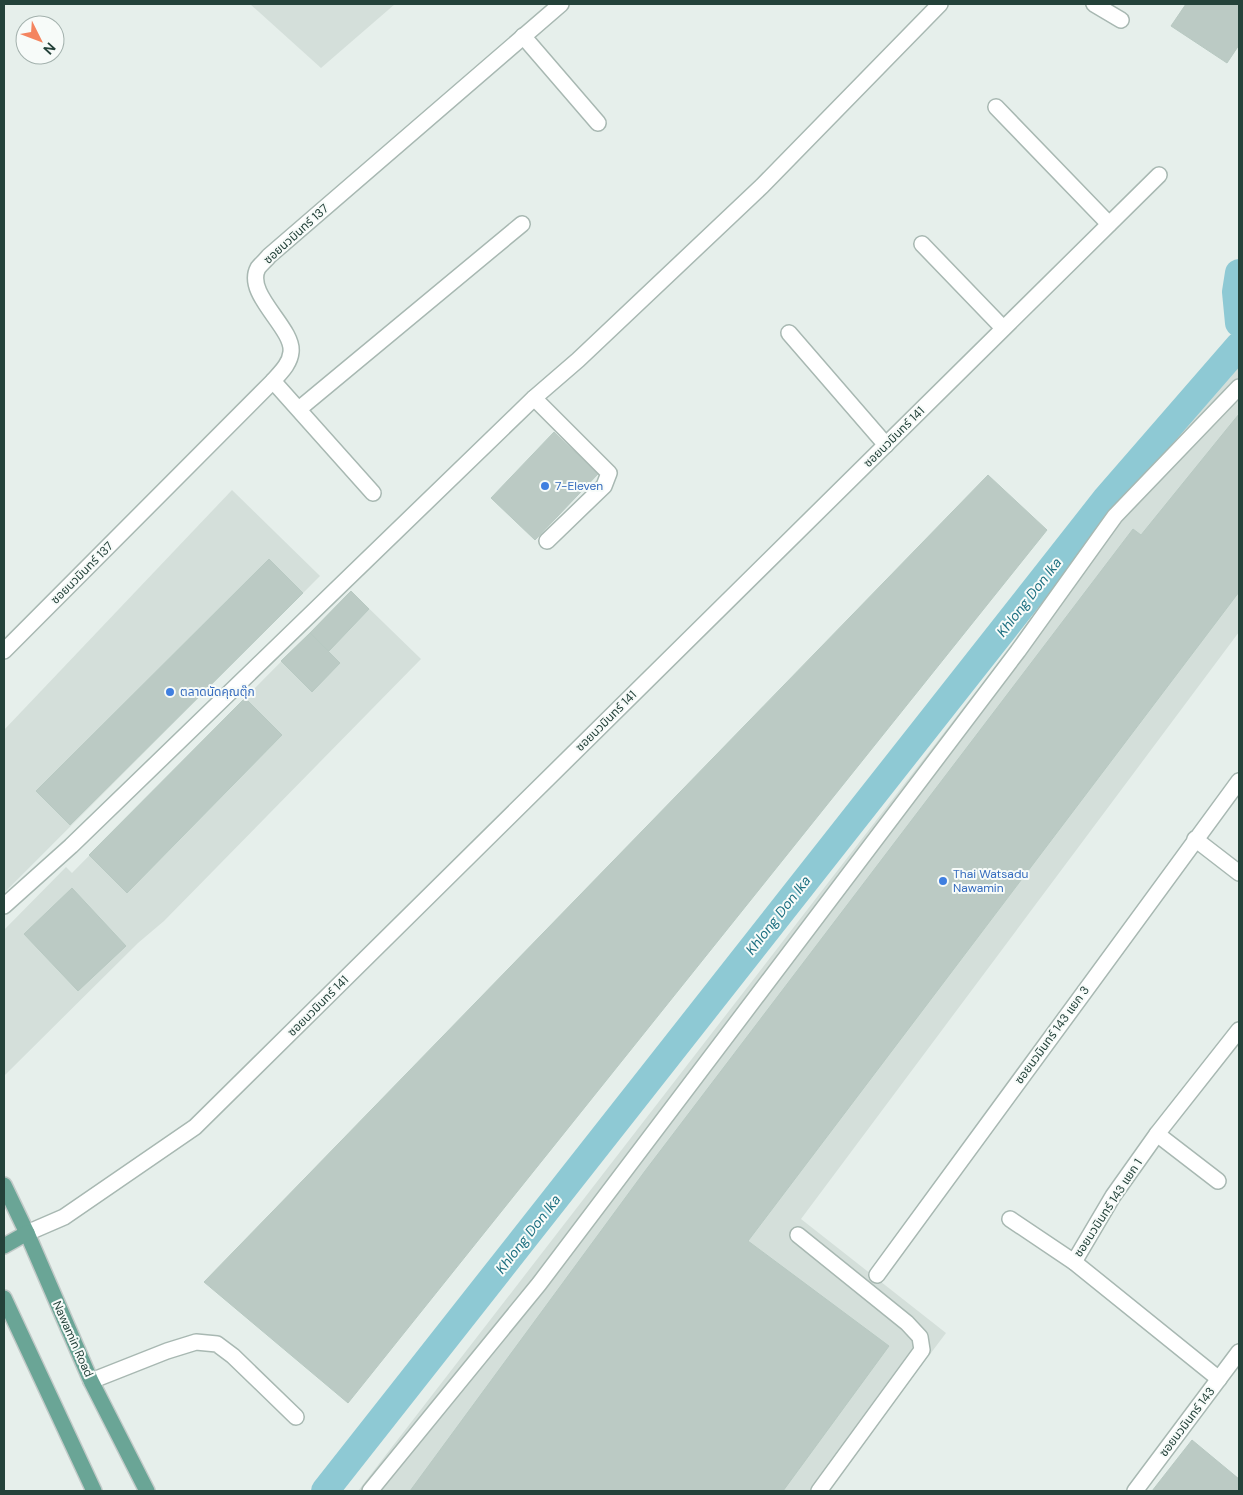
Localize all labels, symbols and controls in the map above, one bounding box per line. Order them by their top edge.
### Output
north arrow [15,15,65,65]
text: N [40,39,60,59]
street label: ซอยนวมินทร์ 137 [260,201,332,267]
street label: ซอยนวมินทร์ 141 [860,403,928,471]
place label: 7-Eleven [555,478,603,494]
marker: 7-Eleven [539,480,551,492]
street label: ซอยนวมินทร์ 137 [47,538,117,608]
water label: Khlong Don Ika [993,554,1066,640]
place label: ตลาดนัดคุณตุ๊ก [180,684,255,700]
marker: ตลาดนัดคุณตุ๊ก [164,686,176,698]
street label: ซอยนวมินทร์ 141 [572,687,640,755]
place label: Thai Watsadu Nawamin [953,866,1028,896]
water label: Khlong Don Ika [742,872,815,958]
marker: Thai Watsadu Nawamin [937,875,949,887]
street label: ซอยนวมินทร์ 141 [284,972,352,1040]
street label: ซอยนวมินทร์ 143 แยก 3 [1011,983,1093,1087]
street label: ซอยนวมินทร์ 143 แยก 1 [1070,1156,1146,1260]
water label: Khlong Don Ika [492,1191,565,1277]
street label: Nawamin Road [49,1298,97,1380]
street label: ซอยนวมินทร์ 143 [1156,1384,1218,1460]

